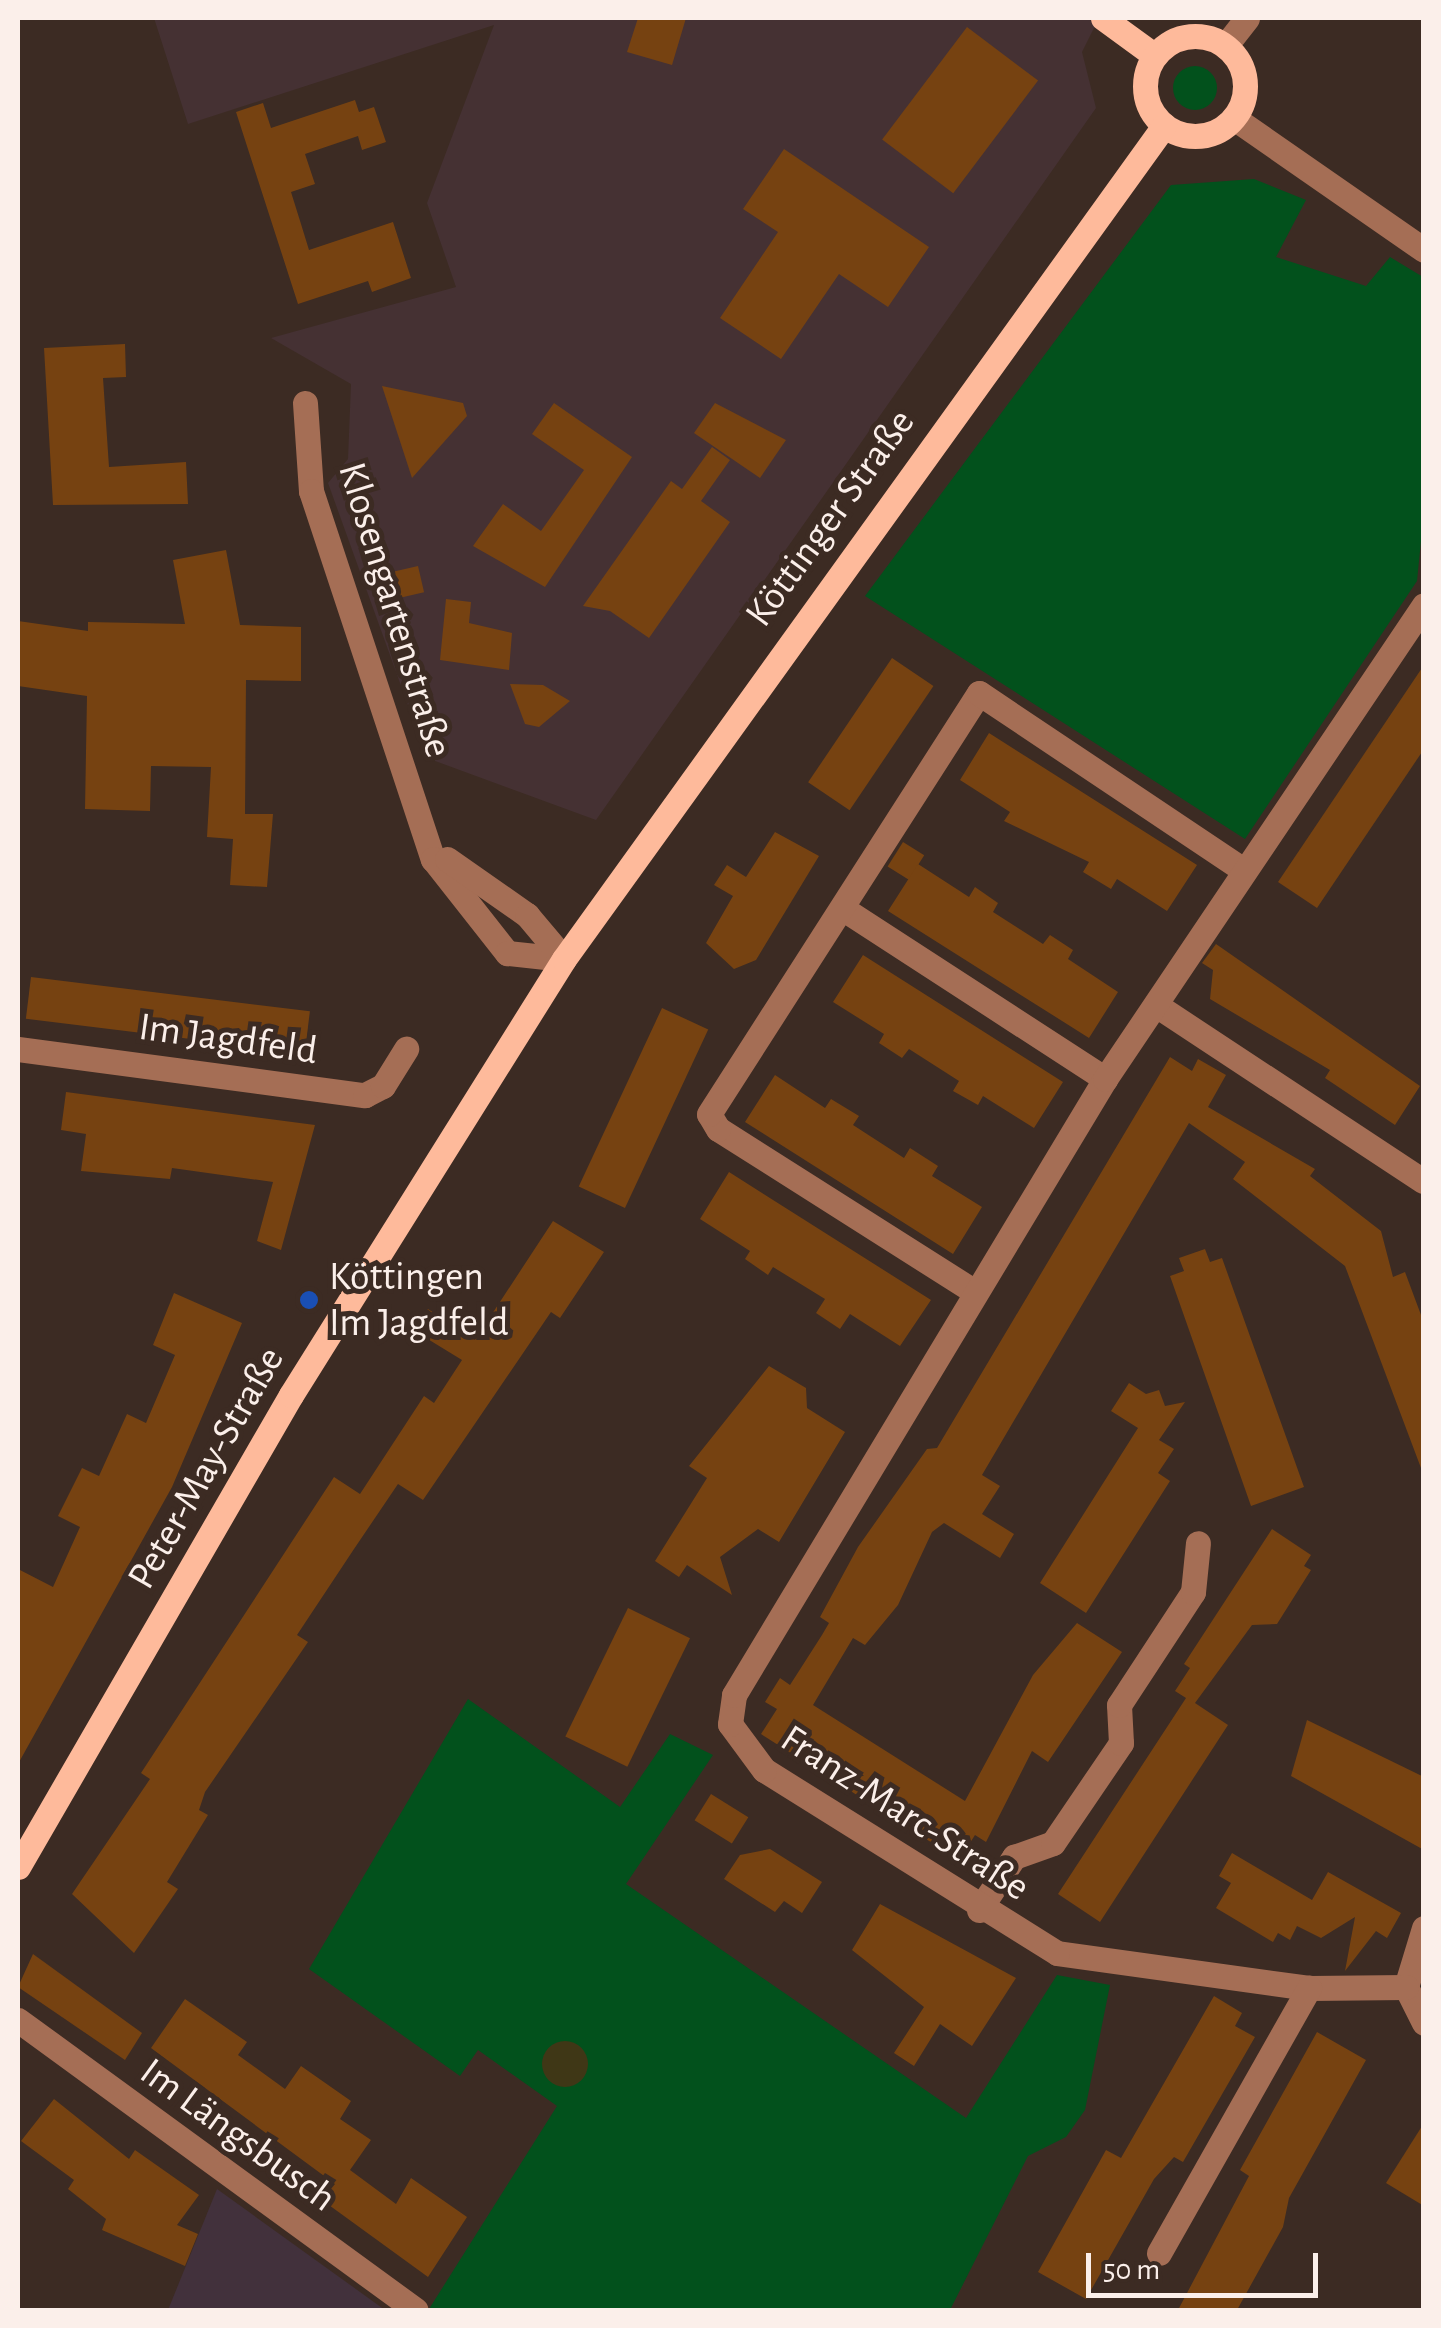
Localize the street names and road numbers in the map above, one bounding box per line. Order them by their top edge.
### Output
street label: Köttinger Straße [735,400,925,636]
street label: Klosengartenstraße [327,457,463,763]
street label: Im Jagdfeld [136,1003,320,1075]
street label: Peter-May-Straße [117,1338,295,1598]
street label: Franz-Marc-Straße [772,1715,1038,1911]
street label: Im Längsbusch [131,2048,345,2222]

